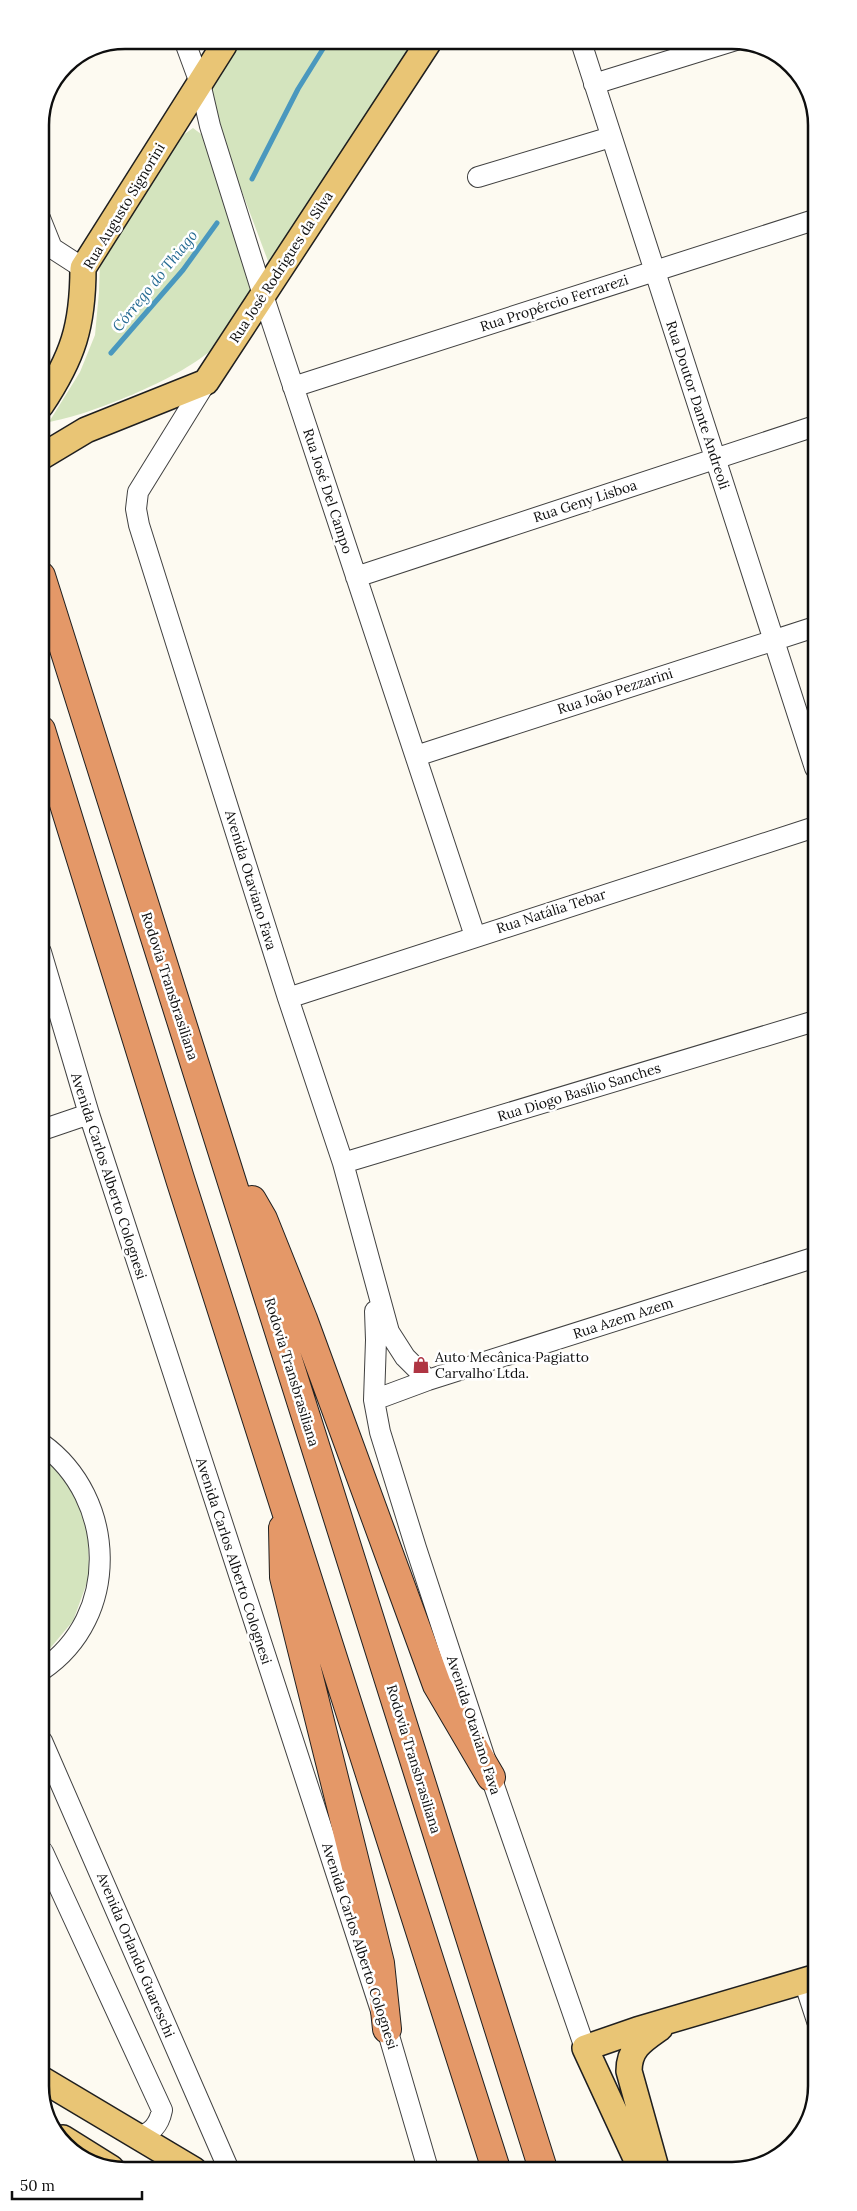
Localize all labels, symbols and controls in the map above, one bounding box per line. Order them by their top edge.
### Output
street label: Rua Augusto Signorini [79,140,169,272]
street label: Rua José Rodrigues da Silva [225,188,337,346]
water label: Córrego do Thiago [108,226,201,335]
street label: Rua Propércio Ferrarezi [478,271,630,335]
street label: Rua Doutor Dante Andreoli [662,318,734,492]
street label: Rua José Del Campo [299,426,357,556]
street label: Rua Geny Lisboa [531,476,639,526]
street label: Rua João Pezzarini [555,664,675,718]
street label: Avenida Otaviano Fava [221,807,281,952]
street label: Rua Natália Tebar [494,885,608,937]
street label: Rodovia Transbrasiliana [138,910,202,1062]
street label: Rua Diogo Basílio Sanches [495,1059,663,1125]
street label: Avenida Carlos Alberto Colognesi [67,1070,151,1282]
street label: Rua Azem Azem [571,1293,676,1343]
street label: Rodovia Transbrasiliana [261,1295,323,1449]
place label: Auto Mecânica Pagiatto Carvalho Ltda. [434,1348,589,1382]
shop icon: Auto Mecânica Pagiatto Carvalho Ltda. [411,1355,431,1375]
street label: Avenida Carlos Alberto Colognesi [192,1455,276,1667]
street label: Avenida Otaviano Fava [443,1652,505,1797]
street label: Rodovia Transbrasiliana [383,1682,445,1836]
street label: Avenida Carlos Alberto Colognesi [318,1840,402,2052]
street label: Avenida Orlando Guareschi [93,1869,179,2040]
scale bar [12,2168,142,2200]
text: 50 m [20,2176,55,2195]

